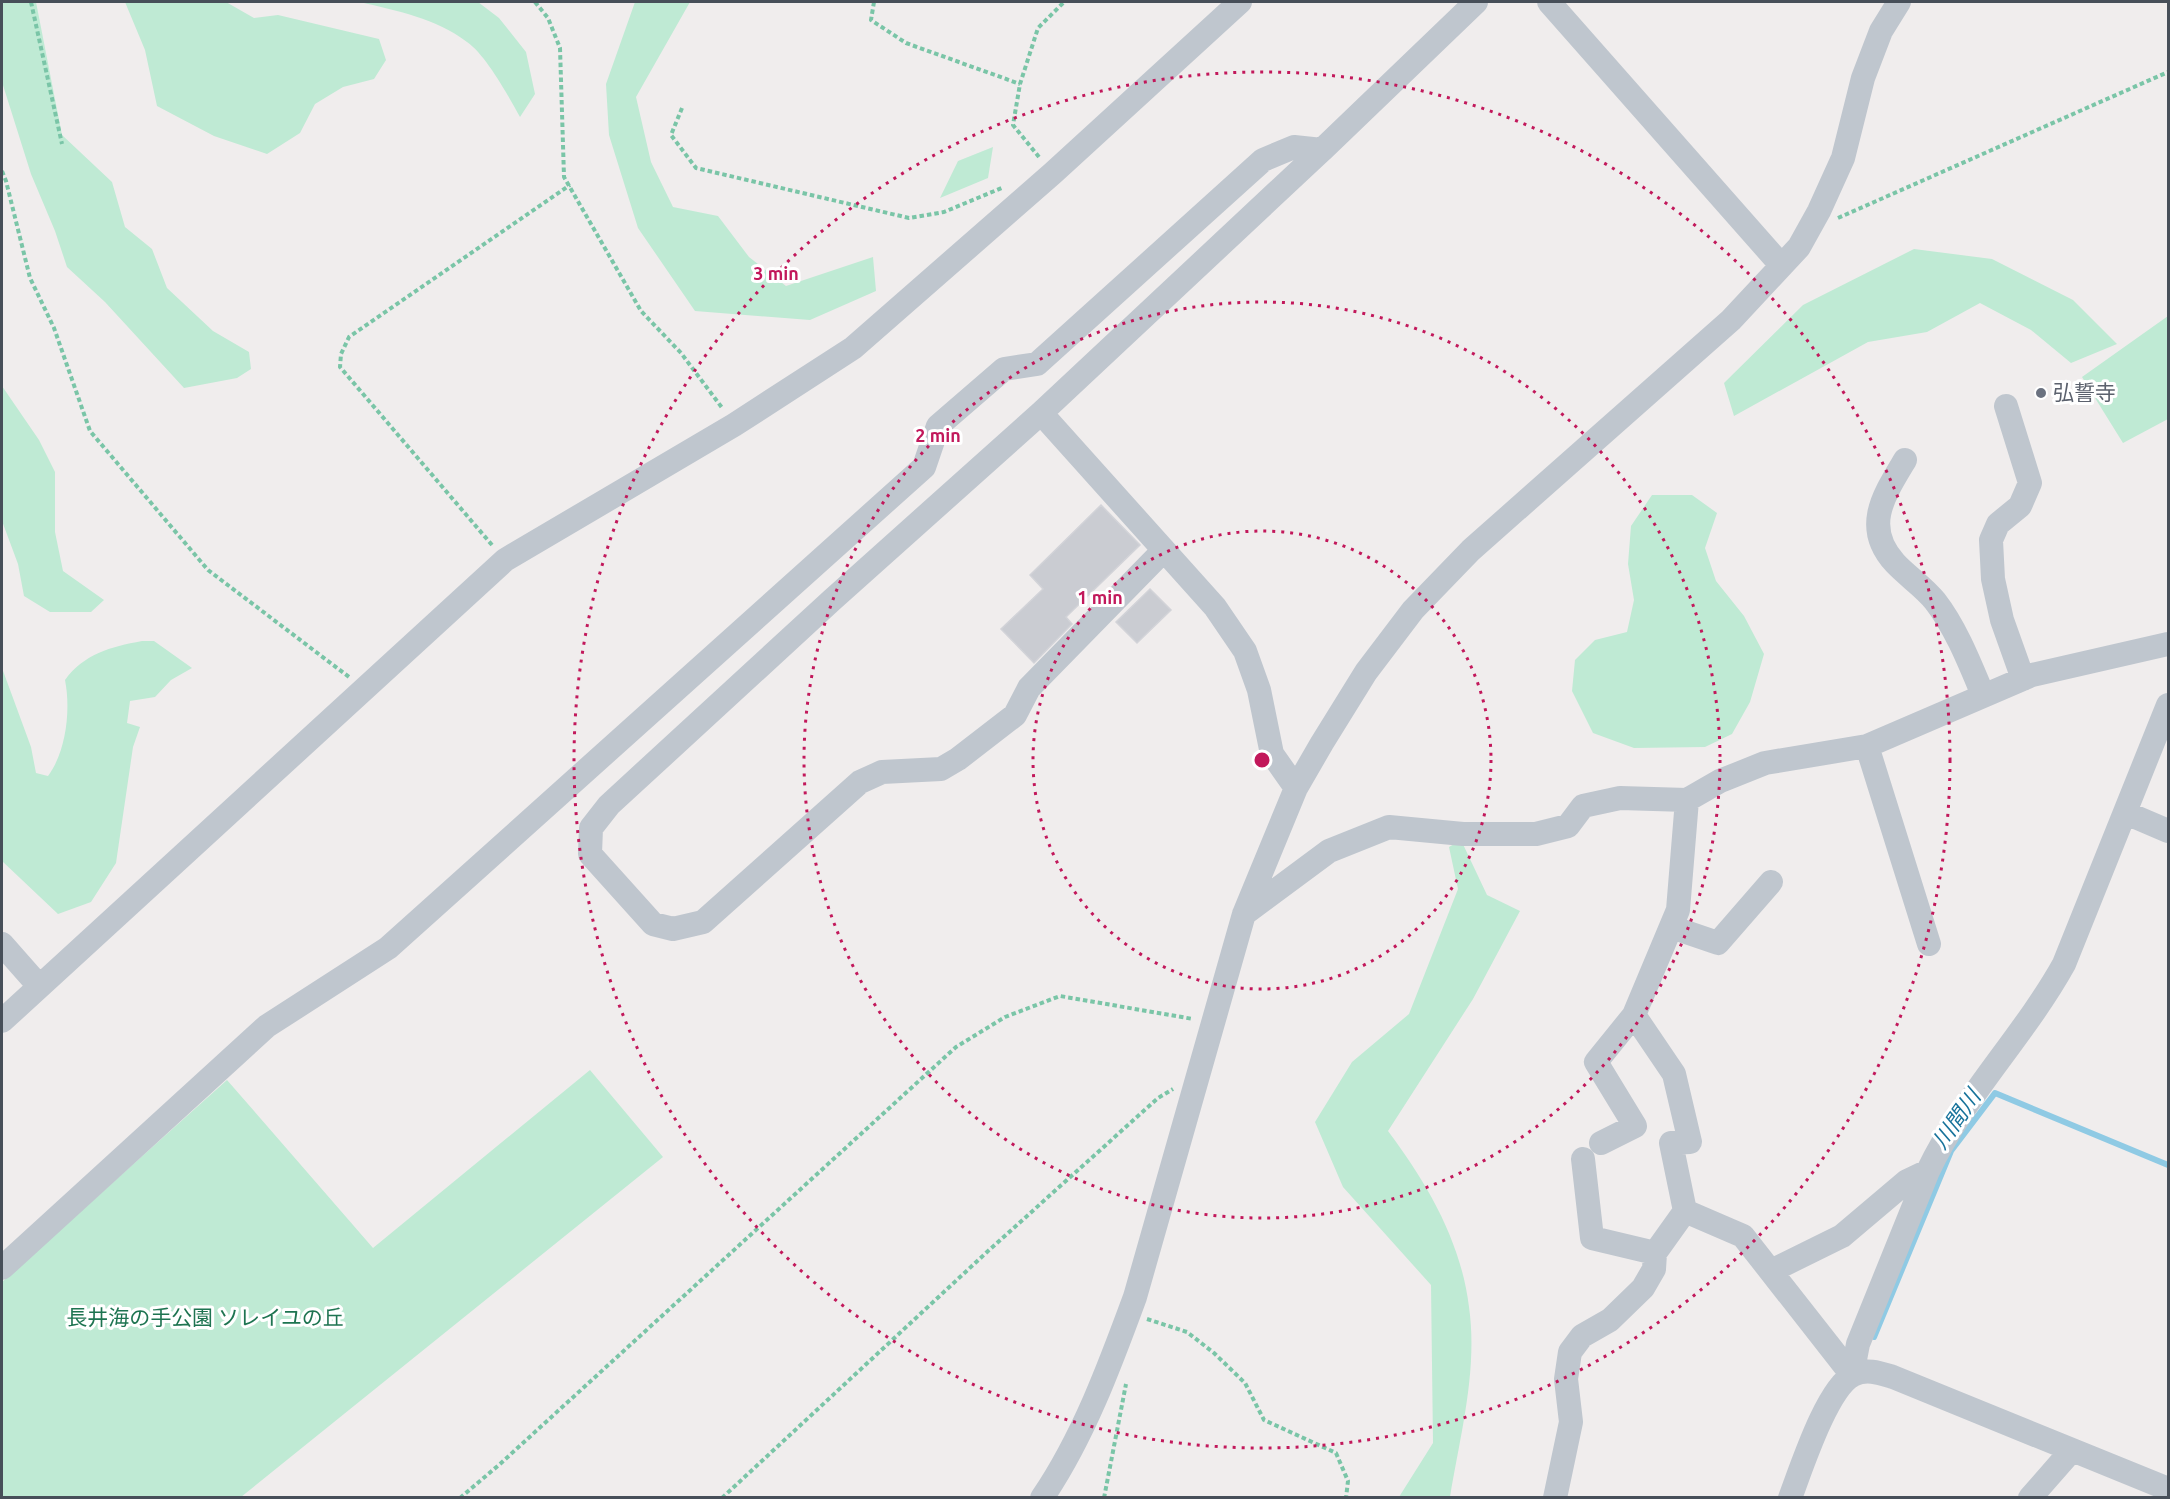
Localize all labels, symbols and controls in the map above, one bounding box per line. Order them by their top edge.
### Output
text: 3 min [753,263,799,283]
place label: 弘誓寺 [2053,380,2116,404]
marker: 弘誓寺 [2034,386,2048,400]
text: 2 min [915,425,961,445]
text: 1 min [1077,587,1123,607]
centre of rings [1252,750,1272,770]
water label: 川間川 [1926,1083,1986,1153]
park label: 長井海の手公園 ソレイユの丘 [66,1305,344,1329]

